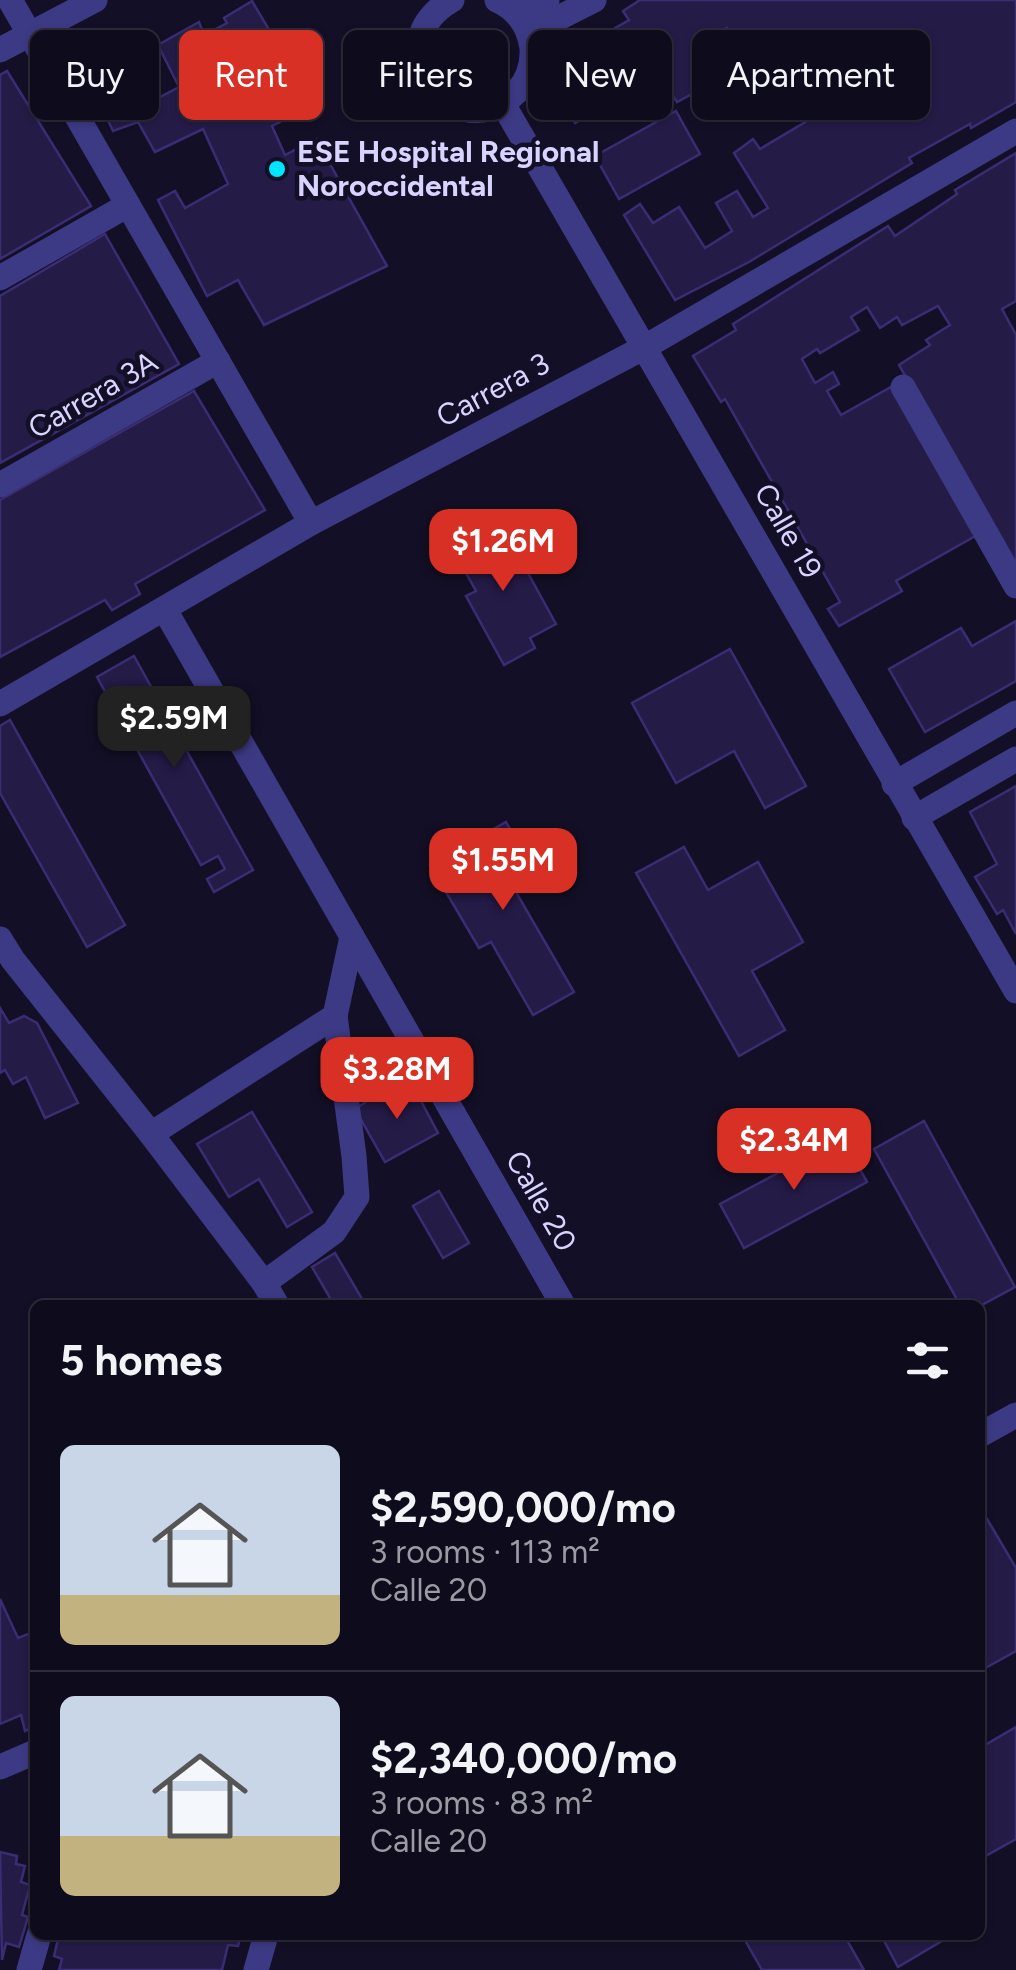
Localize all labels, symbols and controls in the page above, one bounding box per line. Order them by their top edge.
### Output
chip: Buy [30,30,159,120]
chip: Rent [179,30,323,120]
chip: Filters [343,30,508,120]
chip: New [528,30,672,120]
chip: Apartment [692,30,930,120]
place label: ESE Hospital Regional Noroccidental [297,133,600,204]
marker: ESE Hospital Regional Noroccidental [266,158,288,180]
street label: Carrera 3A [22,342,165,446]
street label: Carrera 3 [430,344,556,435]
street label: Calle 19 [747,477,830,585]
pin: $1.26M [422,509,584,594]
text: $1.26M [451,522,555,560]
pin: $2.59M [93,686,255,771]
text: $2.59M [120,699,228,737]
pin: $1.55M [422,828,584,913]
text: $1.55M [451,841,555,879]
pin: $3.28M [316,1037,478,1122]
text: $3.28M [343,1050,452,1088]
pin: $2.34M [713,1108,875,1193]
text: $2.34M [739,1121,849,1159]
street label: Calle 20 [498,1144,585,1258]
icon: filters [900,1333,955,1388]
text: 5 homes [60,1335,222,1386]
text: $2,590,000/mo [370,1482,676,1533]
icon: home [140,1485,260,1605]
text: 3 rooms · 113 m² [370,1533,600,1571]
text: Calle 20 [370,1571,487,1609]
text: $2,340,000/mo [370,1733,677,1784]
icon: home [140,1736,260,1856]
text: 3 rooms · 83 m² [370,1784,593,1822]
text: Calle 20 [370,1822,487,1860]

